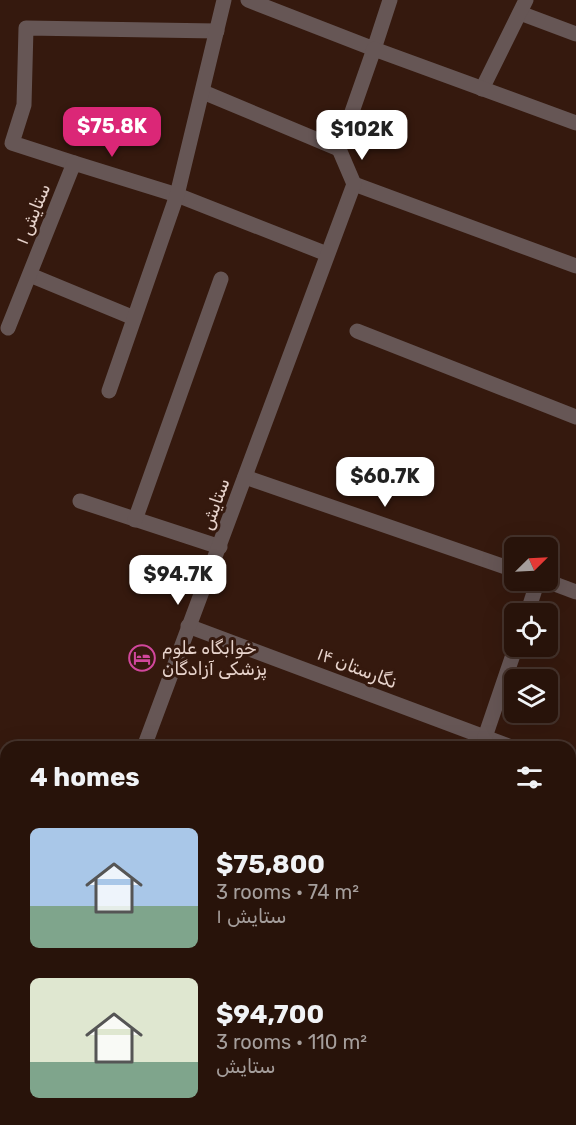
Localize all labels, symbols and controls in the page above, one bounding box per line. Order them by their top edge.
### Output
pin: $75.8K [63,107,161,158]
pin: $102K [320,110,404,161]
text: $75.8K [77,114,147,138]
text: $102K [330,117,394,141]
street label: ستایش ۱ [11,180,55,248]
pin: $60.7K [336,457,434,508]
text: $60.7K [350,464,420,488]
street label: ستایش [196,475,234,533]
north arrow [504,537,558,591]
map controls [504,537,558,723]
pin: $94.7K [129,555,227,606]
text: $94.7K [143,562,213,586]
button: locate [504,603,558,657]
place label: خوابگاه علوم پزشکی آزادگان [162,637,267,681]
hotel icon: خوابگاه علوم پزشکی آزادگان [127,643,157,673]
street label: نگارستان ۱۴ [314,643,400,693]
button: layers [504,669,558,723]
icon: filters [513,761,546,794]
text: 4 homes [30,762,140,793]
text: $75,800 [216,849,325,880]
icon: home [78,852,150,924]
text: 3 rooms · 74 m² [216,880,359,904]
text: ستایش ۱ [216,904,287,928]
text: $94,700 [216,999,324,1030]
icon: home [78,1002,150,1074]
text: 3 rooms · 110 m² [216,1030,367,1054]
text: ستایش [216,1054,276,1078]

